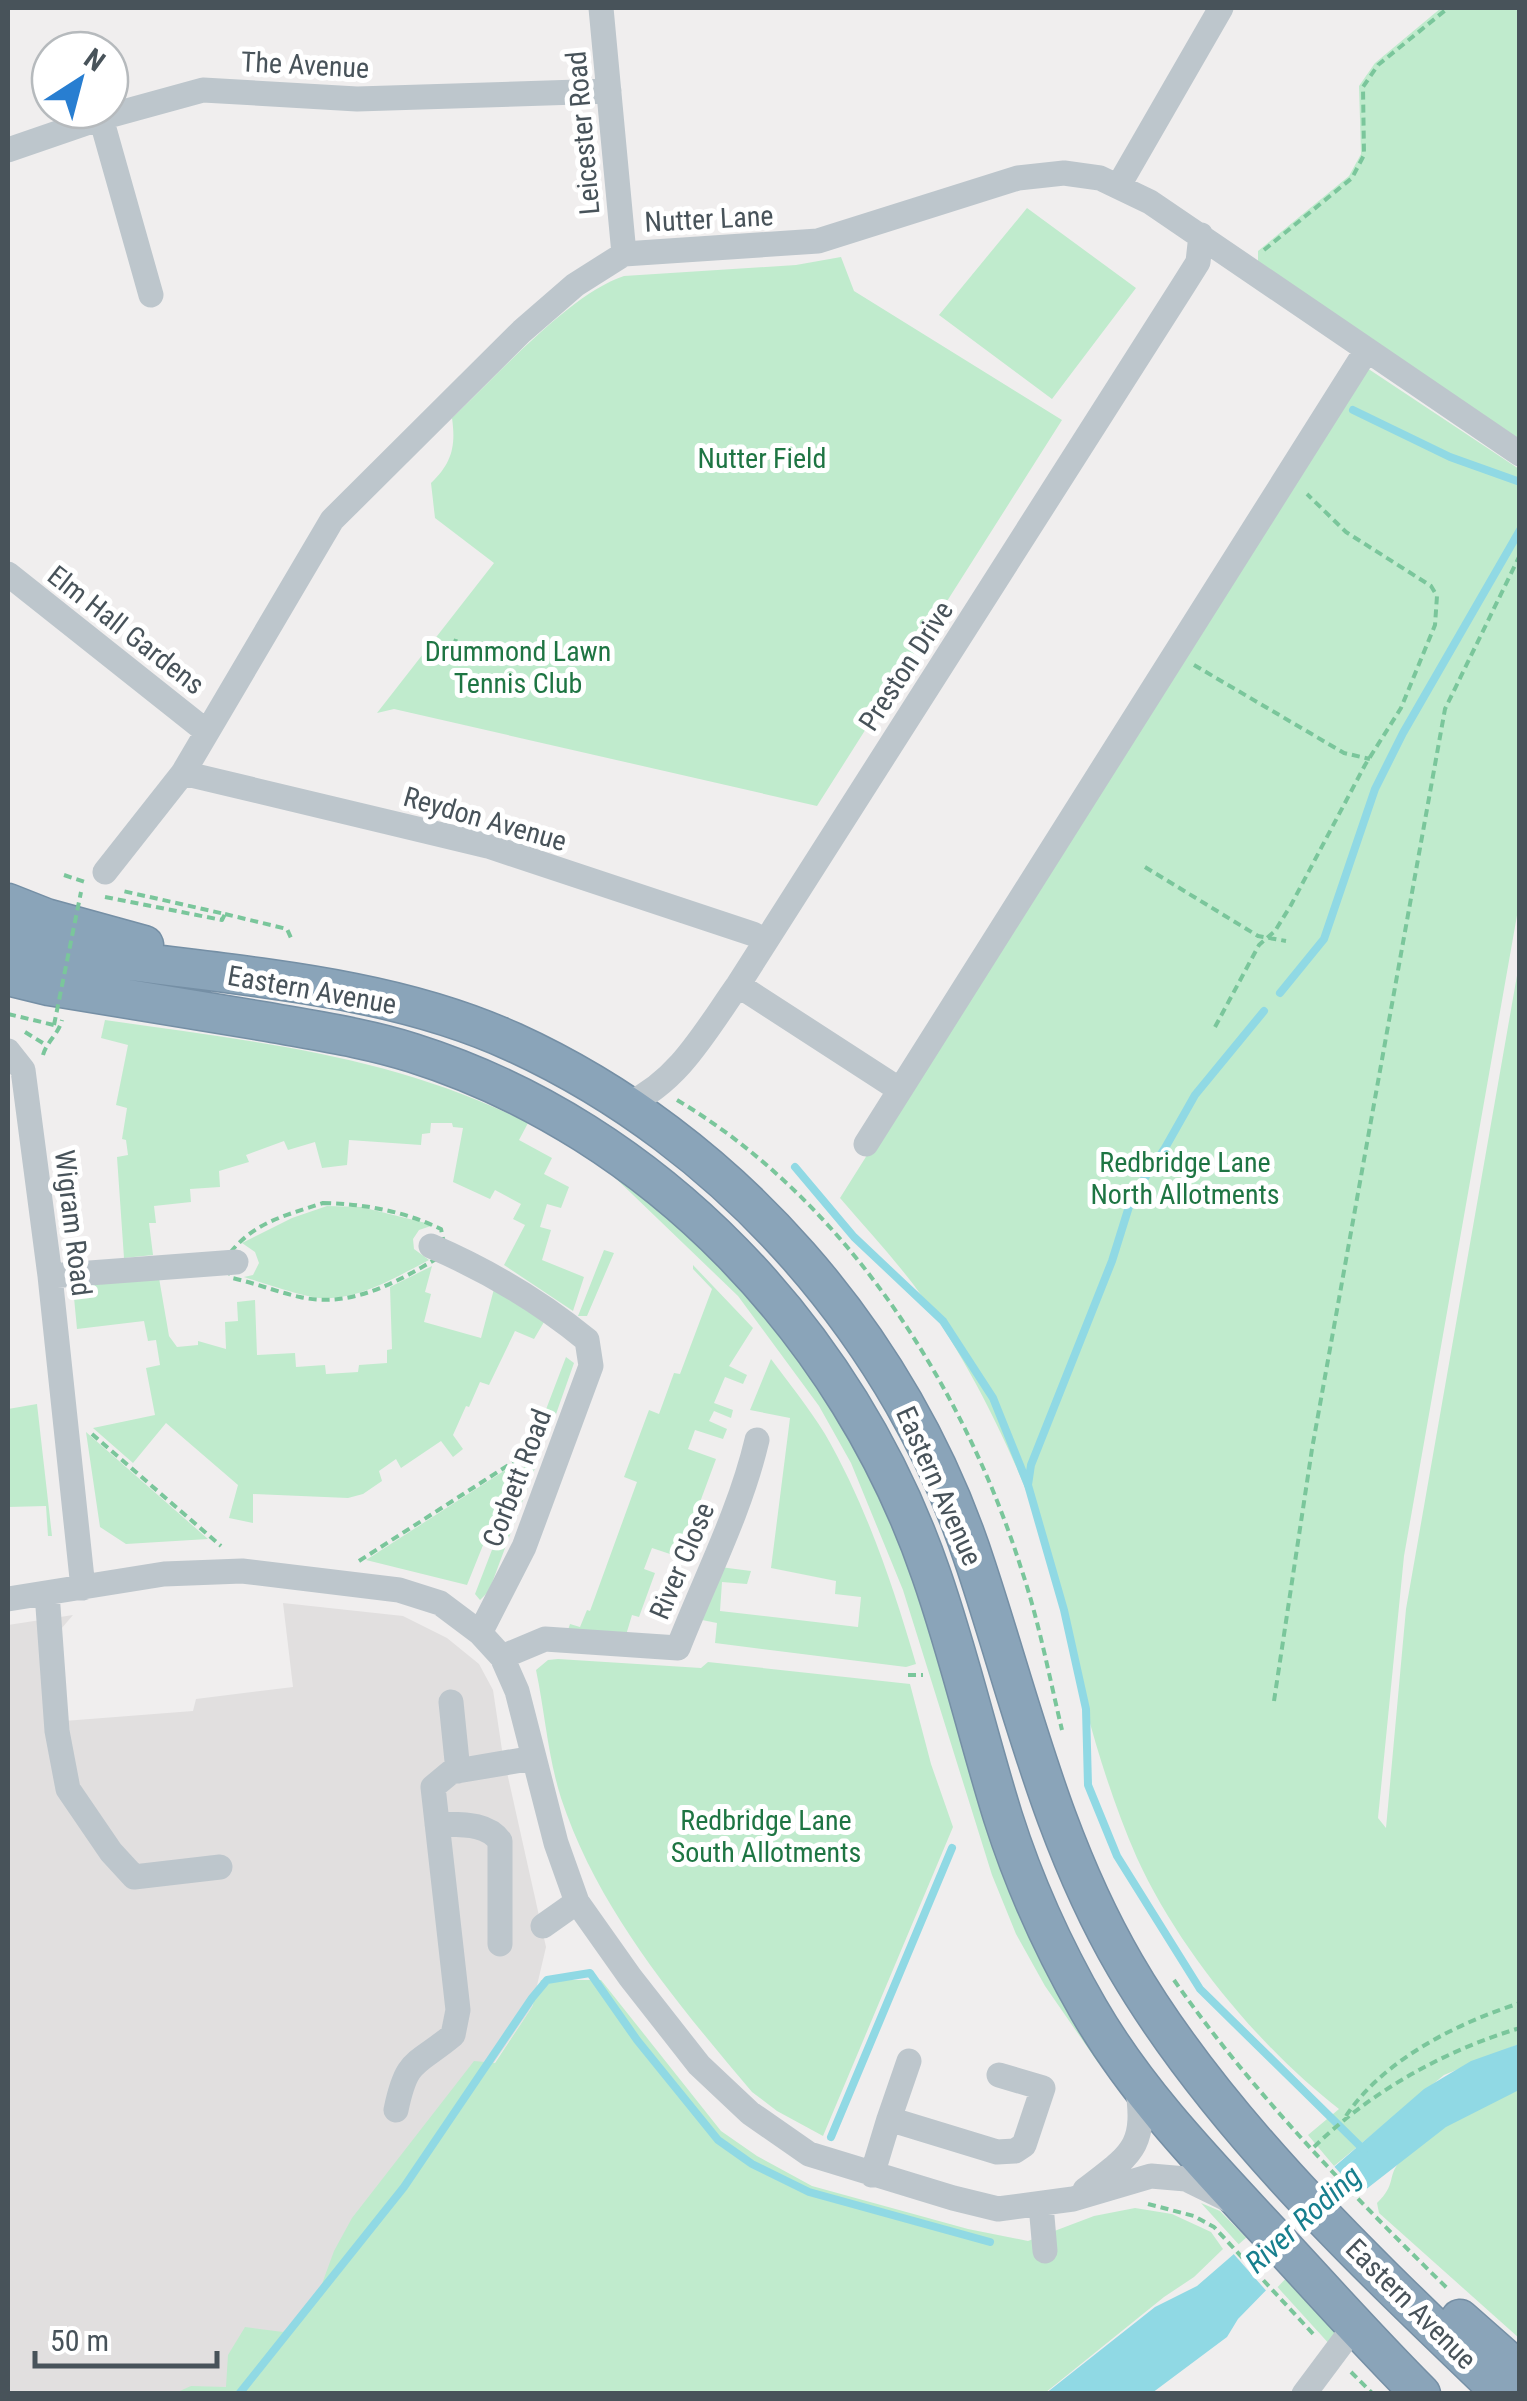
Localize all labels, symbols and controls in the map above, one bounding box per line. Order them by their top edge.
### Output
north arrow [30,30,130,130]
text: N [78,42,111,79]
street label: The Avenue [240,45,370,85]
street label: Leicester Road [559,50,607,216]
street label: Nutter Lane [644,199,774,239]
park label: Nutter Field [698,442,826,475]
street label: Elm Hall Gardens [41,559,211,701]
street label: Preston Drive [852,595,960,737]
park label: Drummond Lawn Tennis Club [425,635,611,700]
street label: Reydon Avenue [400,780,570,858]
street label: Eastern Avenue [225,959,399,1021]
park label: Redbridge Lane North Allotments [1090,1146,1280,1211]
street label: Wigram Road [48,1148,98,1298]
street label: Eastern Avenue [889,1401,989,1571]
street label: Corbett Road [476,1405,558,1551]
street label: River Close [643,1498,721,1624]
park label: Redbridge Lane South Allotments [671,1804,861,1869]
water label: River Roding [1238,2158,1368,2280]
street label: Eastern Avenue [1339,2232,1483,2376]
scale bar [35,2306,218,2368]
text: 50 m [50,2323,109,2358]

